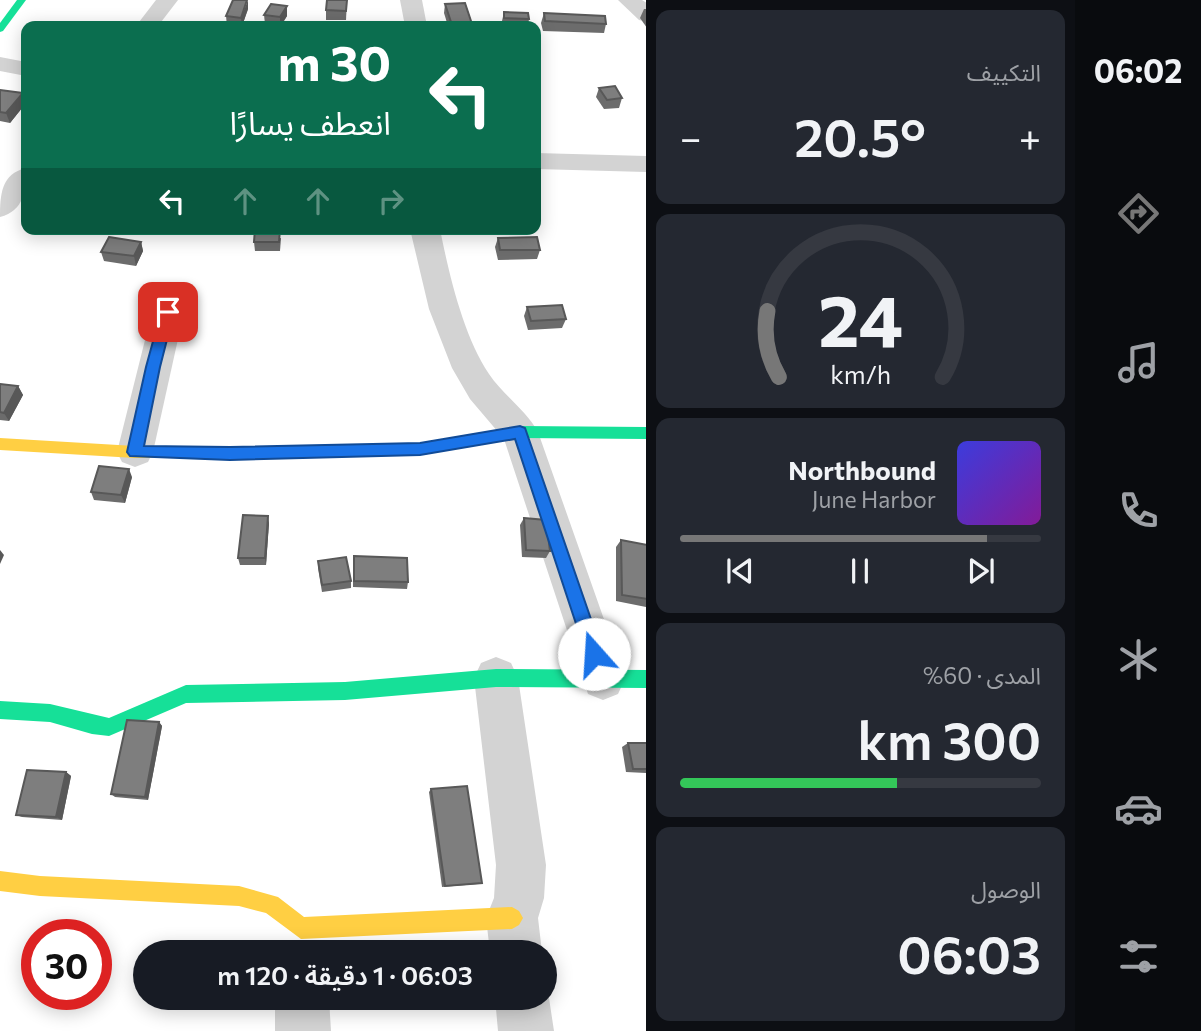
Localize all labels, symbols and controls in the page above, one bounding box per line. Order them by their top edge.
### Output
text: 30 m [278,31,391,91]
icon: left [415,49,506,140]
text: 06:02 [1094,50,1182,90]
text: التكييف [967,58,1041,86]
text: انعطف يسارًا [229,102,391,142]
text: 20.5° [794,104,926,168]
text: − [680,113,702,160]
text: + [1019,113,1041,160]
icon: left [153,182,191,220]
icon: ahead [226,182,264,220]
icon: ahead [299,182,337,220]
icon: right [372,182,410,220]
icon: directions [1114,189,1163,238]
text: 24 [818,274,903,363]
pin [138,282,198,342]
icon: arrive [149,293,187,331]
icon: music [1114,338,1163,387]
text: km/h [830,359,891,389]
text: Northbound [788,454,936,485]
text: June Harbor [812,485,936,513]
icon: phone [1114,486,1163,535]
icon: previous [721,552,759,590]
icon: pause [841,552,879,590]
icon: next [962,552,1000,590]
position arrow [557,617,631,691]
icon: climate [1114,635,1163,684]
text: المدى · 60% [923,661,1041,689]
text: 300 km [858,707,1041,771]
icon: car [1114,784,1163,833]
text: الوصول [971,875,1041,903]
speed limit sign: 30 [21,919,112,1010]
text: 06:03 [897,921,1041,985]
icon: filters [1114,932,1163,981]
text: 06:03 · 1 دقيقة · 120 m [217,959,473,990]

